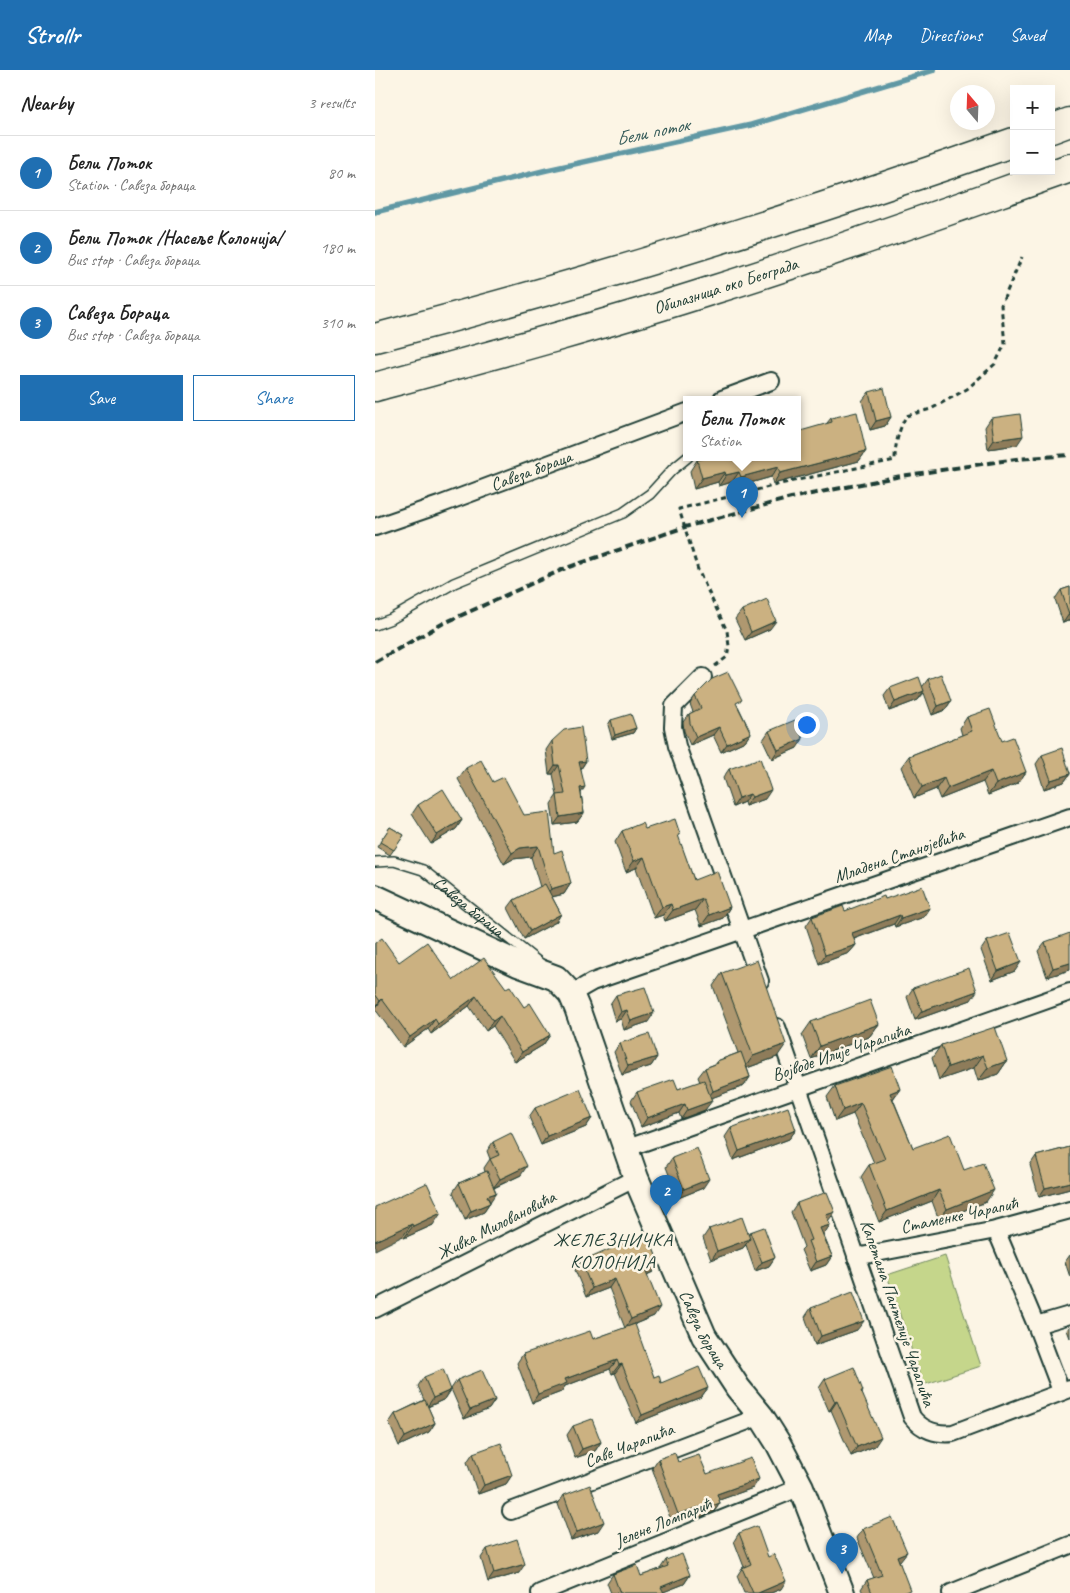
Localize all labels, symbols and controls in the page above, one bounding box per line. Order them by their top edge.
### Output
text: Strollr [25,20,80,50]
text: Map [864,24,891,46]
text: Directions [919,24,982,46]
text: Saved [1010,24,1045,46]
north arrow [950,85,995,130]
map controls [1010,85,1055,175]
button: + [1010,85,1055,130]
text: Nearby [20,90,73,116]
text: 3 results [308,93,355,113]
water label: Бели поток [614,112,695,151]
button: − [1010,130,1055,175]
text: Бели Поток [67,151,152,175]
text: 1 [32,163,40,183]
text: 80 m [328,163,355,183]
text: Station · Савеза бораца [67,175,195,195]
text: Бели Поток /Насеље Колонија/ [67,226,283,250]
text: 2 [32,238,40,258]
text: 180 m [321,238,355,258]
text: Bus stop · Савеза бораца [67,250,199,270]
street label: Обилазница око Београда [651,252,802,319]
text: Савеза Бораца [67,301,168,325]
text: 3 [32,313,40,333]
text: 310 m [321,313,355,333]
text: Bus stop · Савеза бораца [67,325,199,345]
button: Save [20,375,183,421]
button: Share [193,375,355,421]
popup [683,396,801,461]
text: Бели Поток [700,407,784,431]
text: Station [700,431,741,451]
street label: Савеза бораца [487,445,576,496]
pin: 1 [726,477,758,518]
your location [794,712,820,738]
street label: Младена Станојевића [831,822,968,888]
street label: Савеза бораца [429,871,510,943]
street label: Војводе Илије Чарапића [769,1018,914,1086]
pin: 2 [650,1175,682,1216]
street label: Живка Миловановића [433,1185,560,1265]
street label: Стаменке Чарапић [899,1192,1021,1238]
street label: Капетана Пантелије Чарапића [856,1217,941,1410]
district label: ЖЕЛЕЗНИЧКА КОЛОНИЈА [553,1228,673,1274]
street label: Савеза бораца [674,1287,734,1374]
street label: Саве Чарапића [581,1417,678,1472]
street label: Јелене Ломпарић [610,1492,716,1552]
pin: 3 [826,1533,858,1574]

